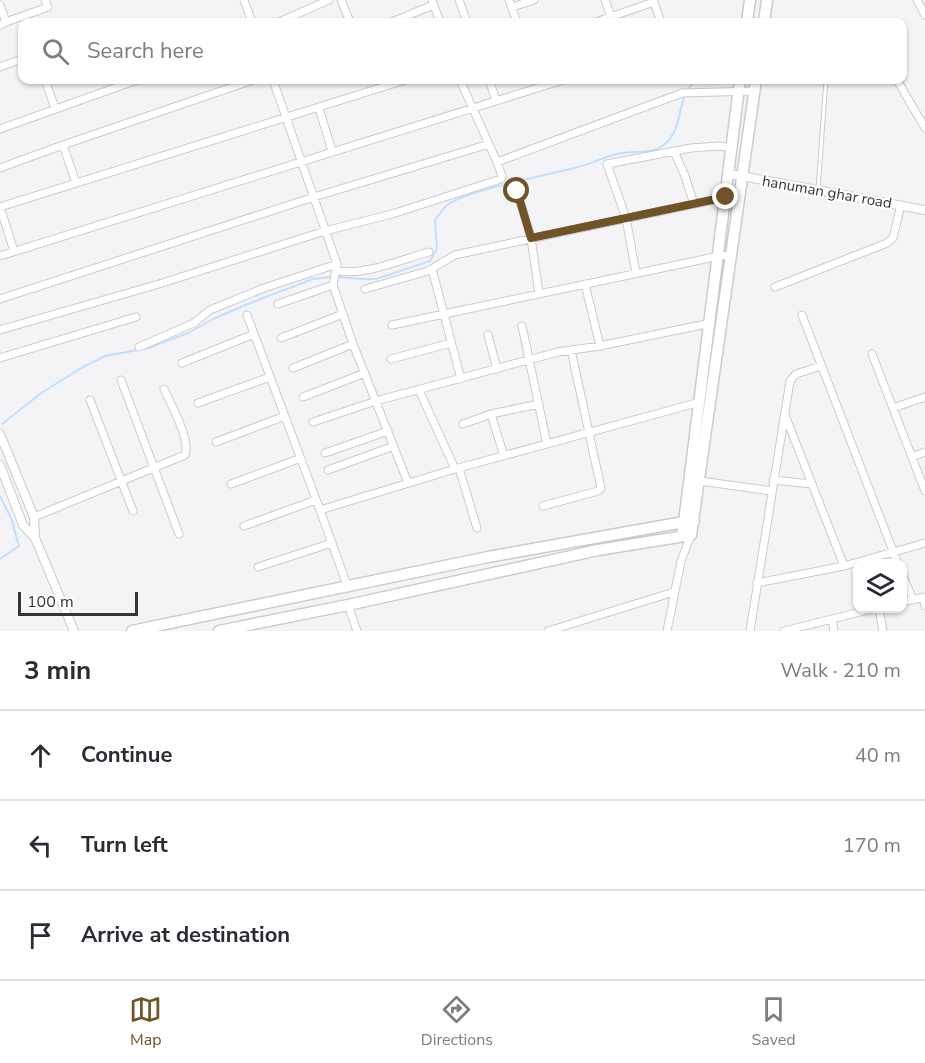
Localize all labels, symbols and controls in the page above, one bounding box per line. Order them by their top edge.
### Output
search box [18,18,907,84]
icon: search [39,35,72,68]
text: Search here [87,36,204,66]
street label: hanuman ghar road [761,171,893,213]
route start [503,177,529,203]
route end [712,183,738,209]
map controls [853,559,907,613]
button: layers [853,559,907,613]
scale bar [18,589,138,616]
text: 100 m [27,591,74,613]
text: 3 min [24,653,91,688]
text: Walk · 210 m [781,657,901,684]
icon: ahead [24,739,57,772]
text: Continue [81,740,172,770]
text: 40 m [855,742,901,769]
icon: left [24,829,57,862]
text: Turn left [81,830,168,860]
text: 170 m [843,832,901,859]
icon: arrive [24,919,57,952]
text: Arrive at destination [81,920,290,950]
tab: Map [129,993,162,1051]
tab: Directions [421,993,493,1051]
tab: Saved [752,993,796,1051]

